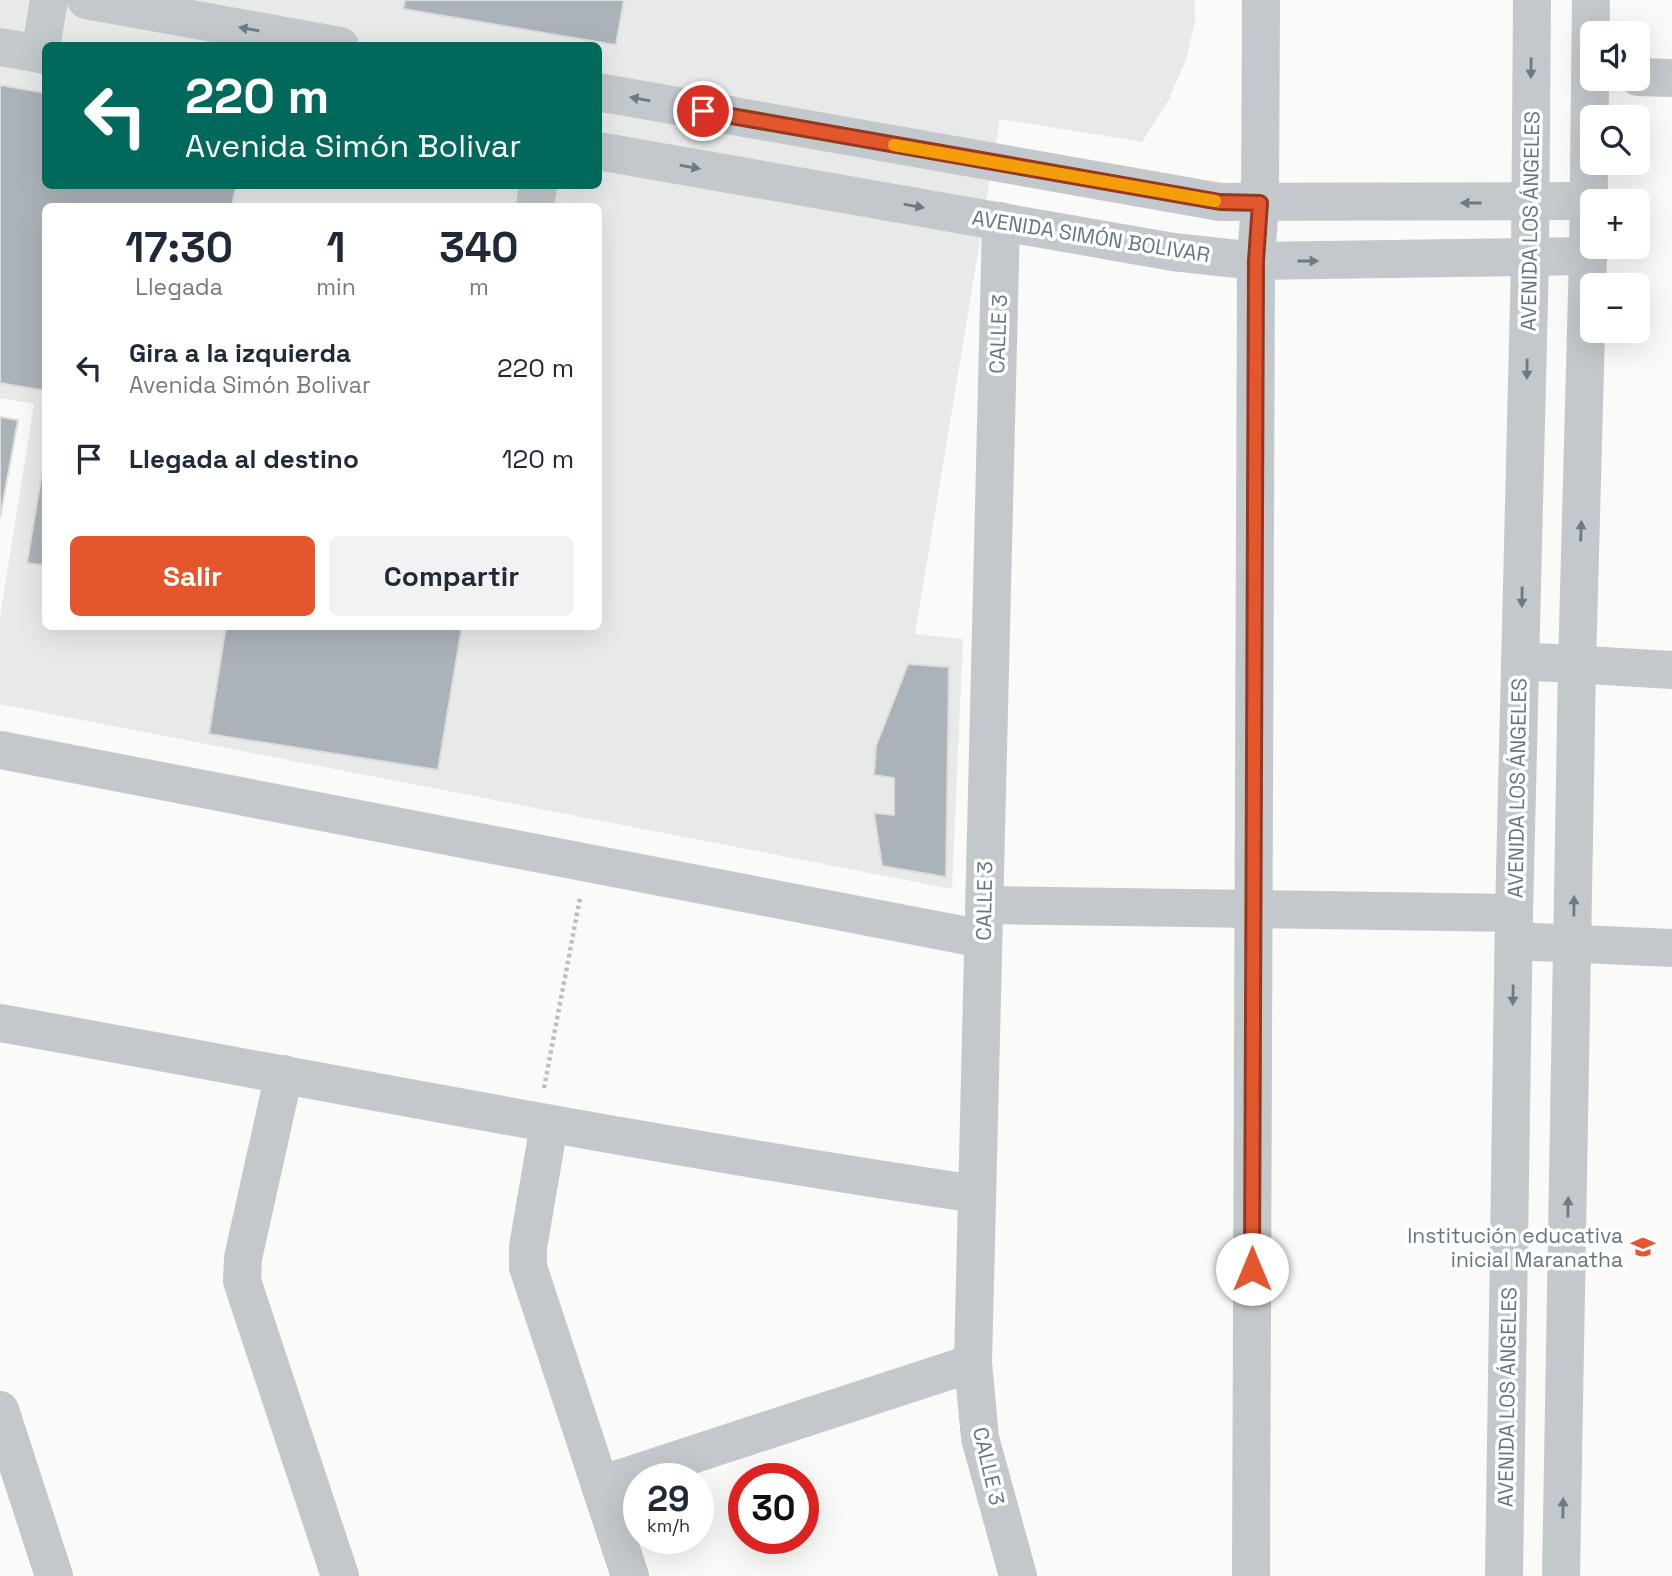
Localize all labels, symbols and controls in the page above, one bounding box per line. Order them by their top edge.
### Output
map controls [1580,21,1650,343]
button: sound [1580,21,1650,91]
one-way arrow [237,23,259,34]
one-way arrow [1526,57,1537,79]
text: 220 m [185,65,329,127]
icon: left [70,70,161,161]
pin [673,81,733,141]
icon: arrive [684,92,722,130]
one-way arrow [629,93,651,104]
button: search [1580,105,1650,175]
street label: AVENIDA LOS ÁNGELES [1515,111,1545,331]
text: Avenida Simón Bolivar [185,126,521,166]
one-way arrow [679,162,701,173]
button: + [1580,189,1650,259]
one-way arrow [1459,197,1481,209]
one-way arrow [903,201,925,212]
street label: AVENIDA SIMÓN BOLIVAR [970,204,1212,268]
text: 17:30 [125,221,233,274]
text: 1 [327,221,346,274]
text: 340 [439,221,519,274]
one-way arrow [1298,255,1320,267]
text: Llegada [135,272,223,302]
text: min [316,272,356,302]
text: m [469,272,489,302]
button: − [1580,273,1650,343]
street label: CALLE 3 [983,294,1013,374]
text: Gira a la izquierda [129,336,351,370]
icon: left [70,349,108,387]
text: 220 m [497,351,574,385]
one-way arrow [1522,358,1533,380]
text: Avenida Simón Bolivar [129,370,371,400]
icon: arrive [70,440,108,478]
text: Llegada al destino [129,442,359,476]
text: 120 m [502,442,574,476]
one-way arrow [1575,520,1586,542]
button: Salir [70,536,315,616]
button: Compartir [329,536,574,616]
one-way arrow [1516,586,1527,608]
street label: AVENIDA LOS ÁNGELES [1502,678,1532,898]
street label: CALLE 3 [970,861,998,941]
one-way arrow [1568,895,1580,917]
one-way arrow [1508,985,1519,1007]
one-way arrow [1563,1196,1574,1218]
place label: Institución educativa inicial Maranatha [1407,1222,1623,1273]
position arrow [1215,1232,1289,1306]
school or university icon: Institución educativa inicial Maranatha [1629,1233,1657,1261]
street label: AVENIDA LOS ÁNGELES [1492,1287,1522,1507]
street label: CALLE 3 [967,1424,1011,1508]
speed limit sign: 30 [728,1463,819,1554]
text: 29 [647,1477,690,1521]
one-way arrow [1557,1497,1568,1519]
text: km/h [647,1514,690,1537]

